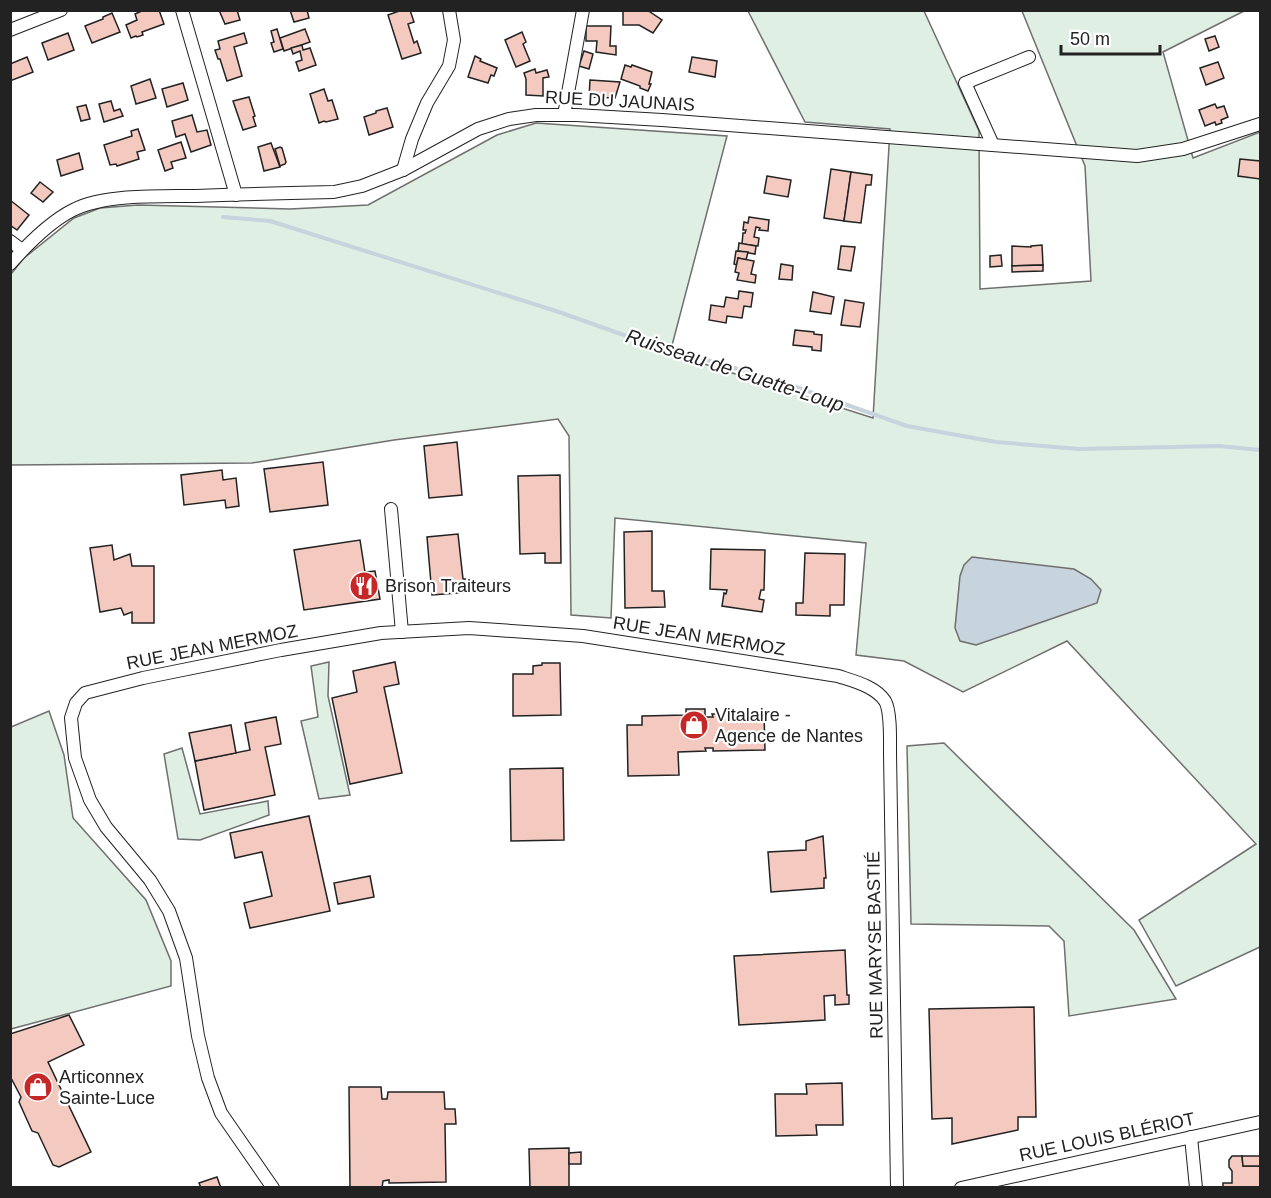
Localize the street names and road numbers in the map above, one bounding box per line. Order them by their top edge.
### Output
street label: RUE DU JAUNAIS [545,87,695,115]
street label: RUE JEAN MERMOZ [611,613,787,659]
street label: RUE JEAN MERMOZ [125,621,299,673]
street label: RUE MARYSE BASTIÉ [863,851,887,1039]
street label: RUE LOUIS BLÉRIOT [1017,1109,1197,1165]

